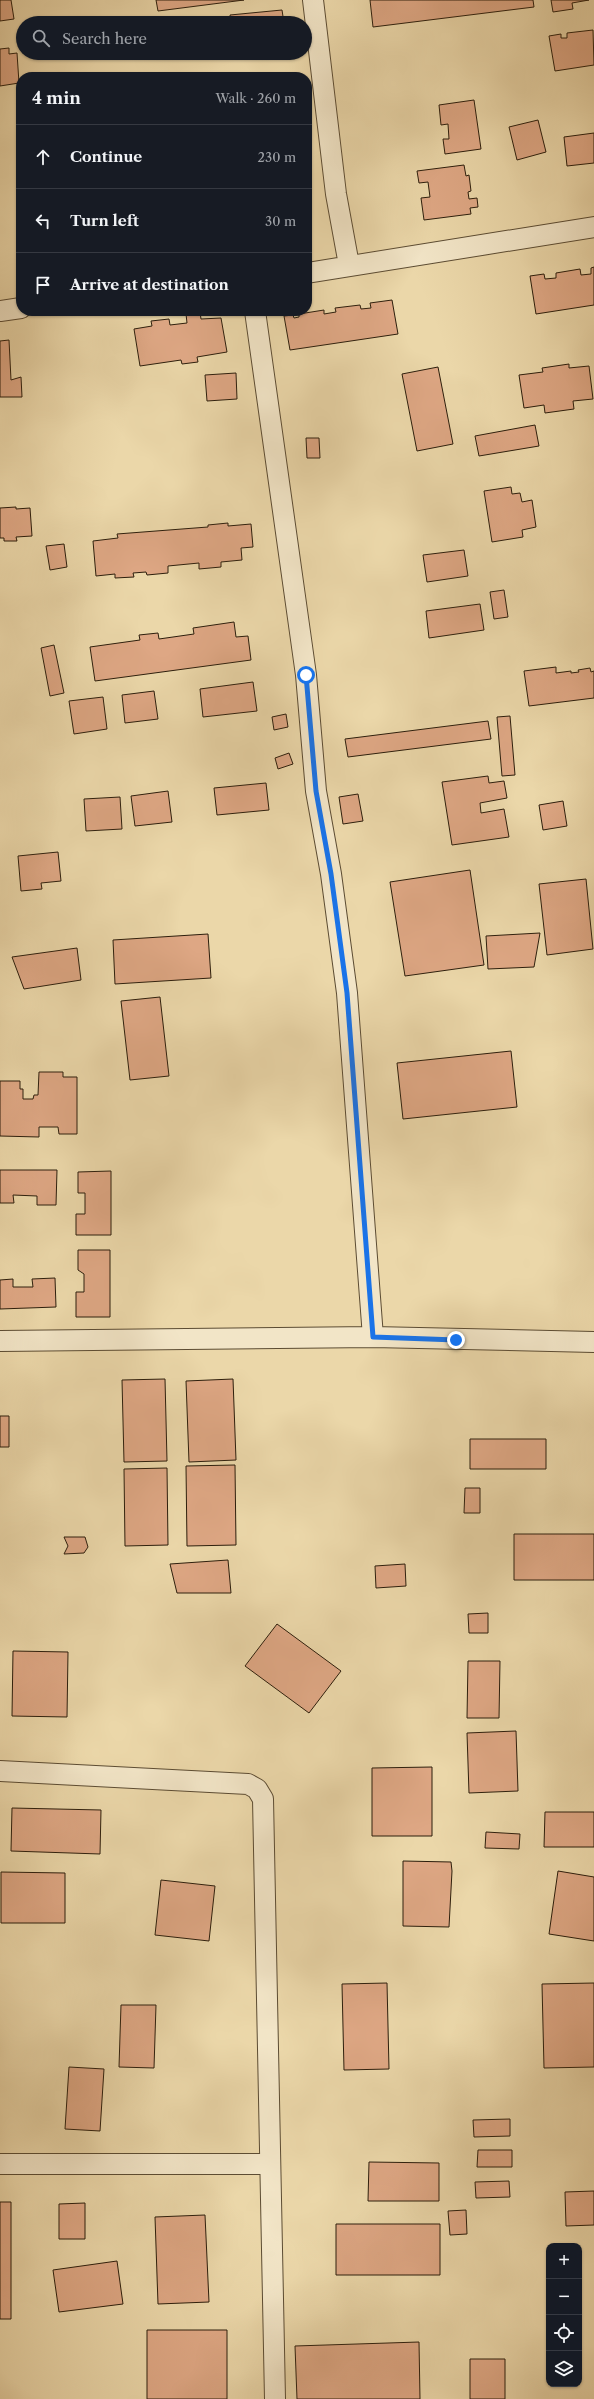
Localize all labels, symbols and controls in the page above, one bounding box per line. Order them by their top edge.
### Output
search box [16,16,312,60]
icon: search [30,27,52,49]
text: Search here [62,29,147,48]
text: 4 min [32,88,81,108]
text: Walk · 260 m [215,90,296,106]
icon: ahead [32,146,54,168]
text: Continue [70,147,142,166]
text: 230 m [258,149,296,165]
icon: left [32,210,54,232]
text: Turn left [70,211,139,230]
text: 30 m [265,213,296,229]
icon: arrive [32,274,54,296]
text: Arrive at destination [70,275,229,294]
route start [297,666,315,684]
route end [447,1331,465,1349]
map controls [546,2243,582,2387]
button: + [546,2243,582,2279]
button: − [546,2279,582,2315]
button: locate [546,2315,582,2351]
button: layers [546,2351,582,2387]

